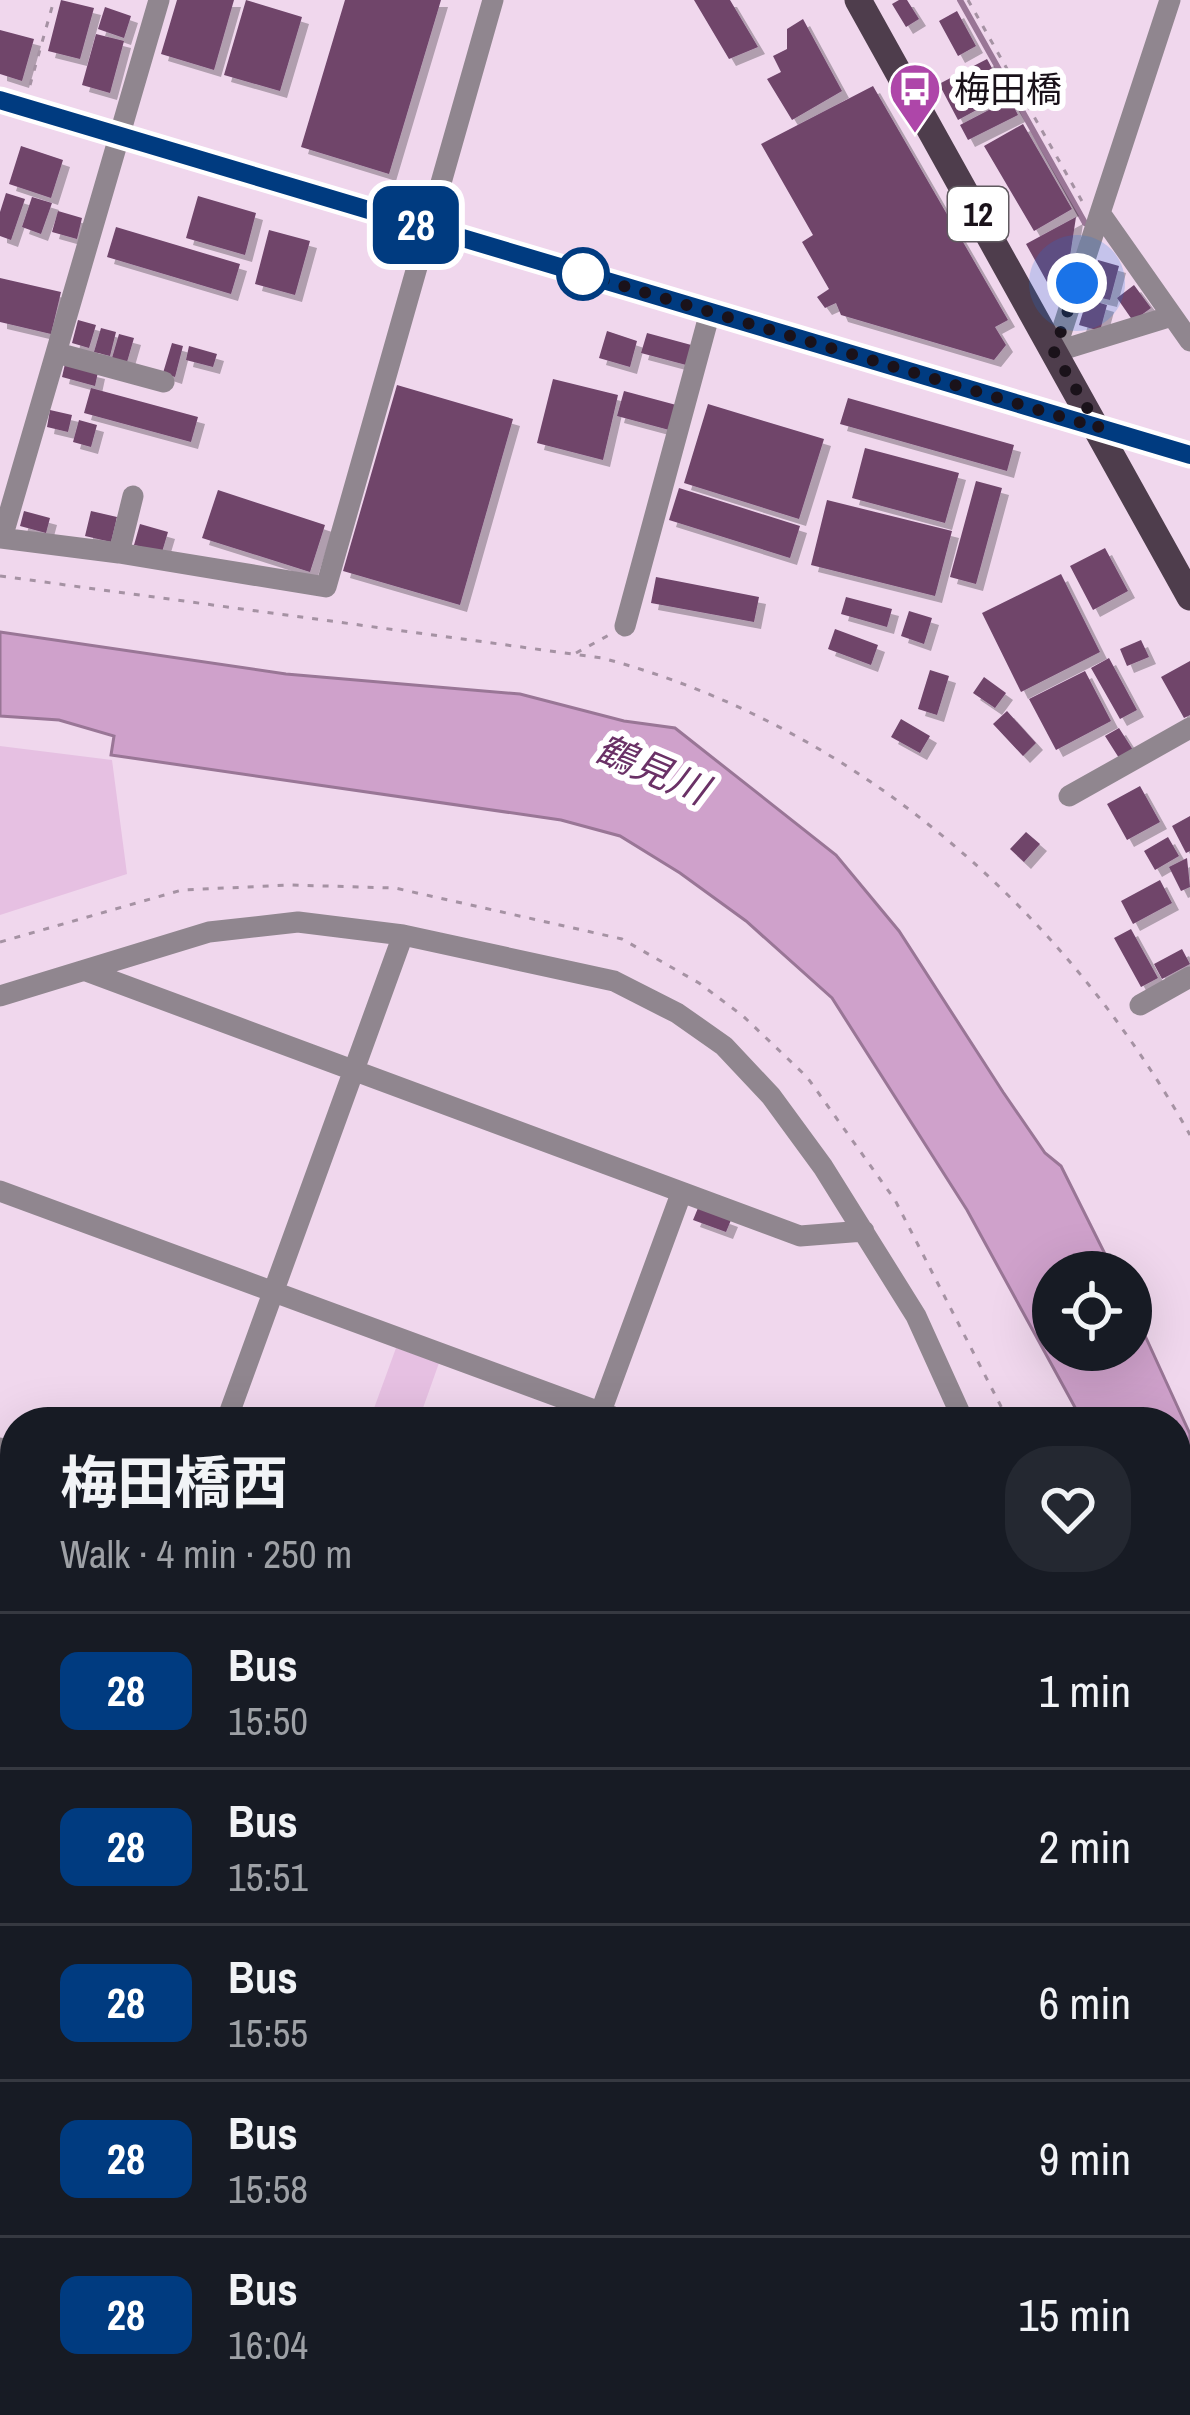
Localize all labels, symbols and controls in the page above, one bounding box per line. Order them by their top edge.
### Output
bus stop icon: 梅田橋 [887,61,943,135]
place label: 梅田橋 [954,65,1062,113]
line badge: 28 [362,186,470,264]
road number: 12 [948,187,1008,241]
text: 28 [397,197,435,253]
unlabelled marker [558,249,608,299]
your location [1047,253,1107,313]
water label: 鶴見川 [588,722,720,817]
map controls [1032,1251,1152,1371]
button: locate [1032,1251,1152,1371]
text: 梅田橋西 [60,1444,288,1521]
button: heart [1005,1446,1131,1572]
text: Walk · 4 min · 250 m [60,1528,352,1580]
text: Bus [228,1634,298,1695]
text: 1 min [1039,1660,1131,1721]
text: 28 [107,1663,145,1719]
text: 15:50 [228,1695,308,1747]
text: Bus [228,1790,298,1851]
text: 2 min [1039,1816,1131,1877]
text: 28 [107,1819,145,1875]
text: 15:51 [228,1851,308,1903]
text: Bus [228,1946,298,2007]
text: 6 min [1039,1972,1131,2033]
text: 28 [107,1975,145,2031]
text: 15:55 [228,2007,308,2059]
text: Bus [228,2102,298,2163]
text: 9 min [1039,2128,1131,2189]
text: 28 [107,2131,145,2187]
text: 15:58 [228,2163,308,2215]
text: Bus [228,2258,298,2319]
text: 15 min [1018,2284,1131,2345]
text: 28 [107,2287,145,2343]
text: 16:04 [228,2319,308,2371]

